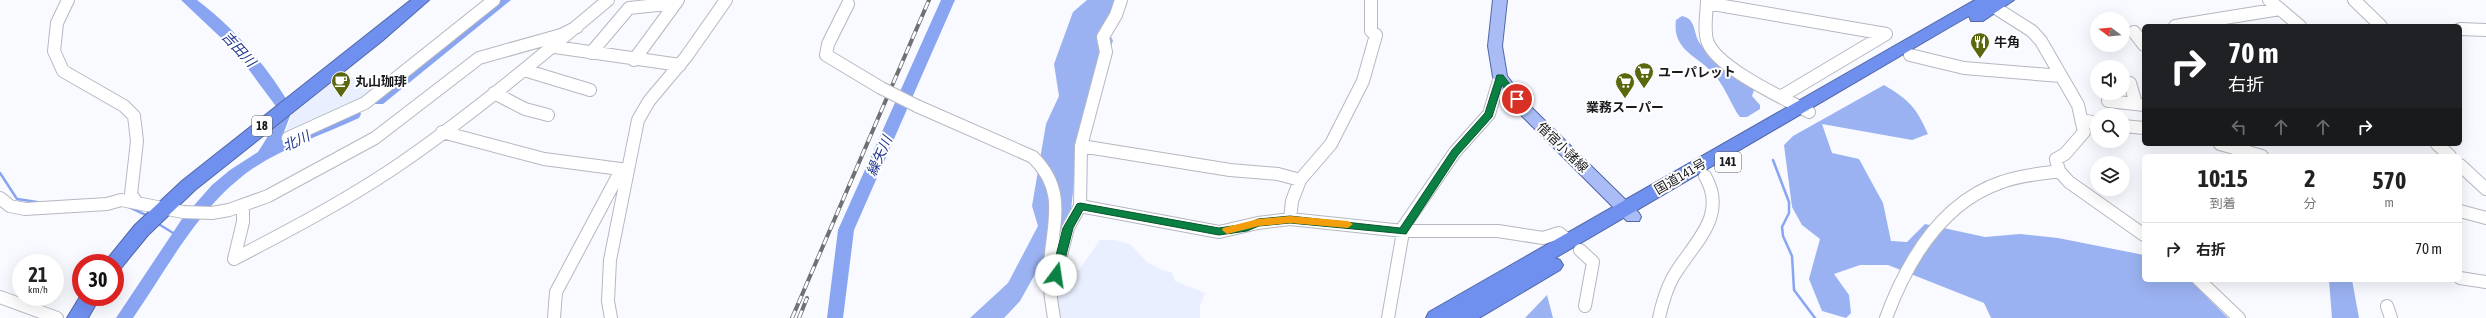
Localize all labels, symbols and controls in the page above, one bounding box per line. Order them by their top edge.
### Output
north arrow [2090,12,2130,52]
map controls [2090,12,2130,196]
water label: 吉田川 [219,28,261,71]
restaurant icon: 牛角 [1969,31,1991,59]
place label: 牛角 [1994,35,2020,50]
text: 70 m [2228,37,2278,69]
icon: right [2162,40,2214,92]
button: sound [2090,60,2130,100]
supermarket icon: ユーパレット [1633,61,1655,89]
place label: ユーパレット [1658,65,1736,80]
cafe icon: 丸山珈琲 [330,70,352,98]
supermarket icon: 業務スーパー [1614,71,1636,99]
place label: 丸山珈琲 [355,74,407,89]
text: 右折 [2228,74,2264,95]
pin [1500,82,1534,116]
icon: arrive [1506,88,1528,110]
place label: 業務スーパー [1586,100,1664,115]
button: search [2090,108,2130,148]
road number: 18 [252,116,272,136]
icon: left [2228,116,2250,138]
icon: ahead [2270,116,2292,138]
icon: ahead [2312,116,2334,138]
icon: right [2354,116,2376,138]
street label: 借宿小諸線 [1534,119,1591,175]
water label: 北川 [280,127,314,154]
water label: 繰矢川 [863,132,896,178]
road number: 141 [1715,152,1741,172]
street label: 国道141号 [1652,156,1709,197]
button: layers [2090,156,2130,196]
text: 10:15 [2198,165,2248,192]
text: 2 [2304,165,2316,192]
text: 570 [2372,167,2406,194]
text: m [2385,195,2394,210]
text: 到着 [2210,196,2236,211]
text: 分 [2304,196,2317,211]
icon: right [2162,238,2184,260]
text: 70 m [2415,240,2442,257]
text: 右折 [2196,241,2226,258]
speed limit sign: 30 [72,254,124,306]
position arrow [1035,254,1077,296]
text: 21 [29,263,47,286]
text: km/h [28,284,48,295]

